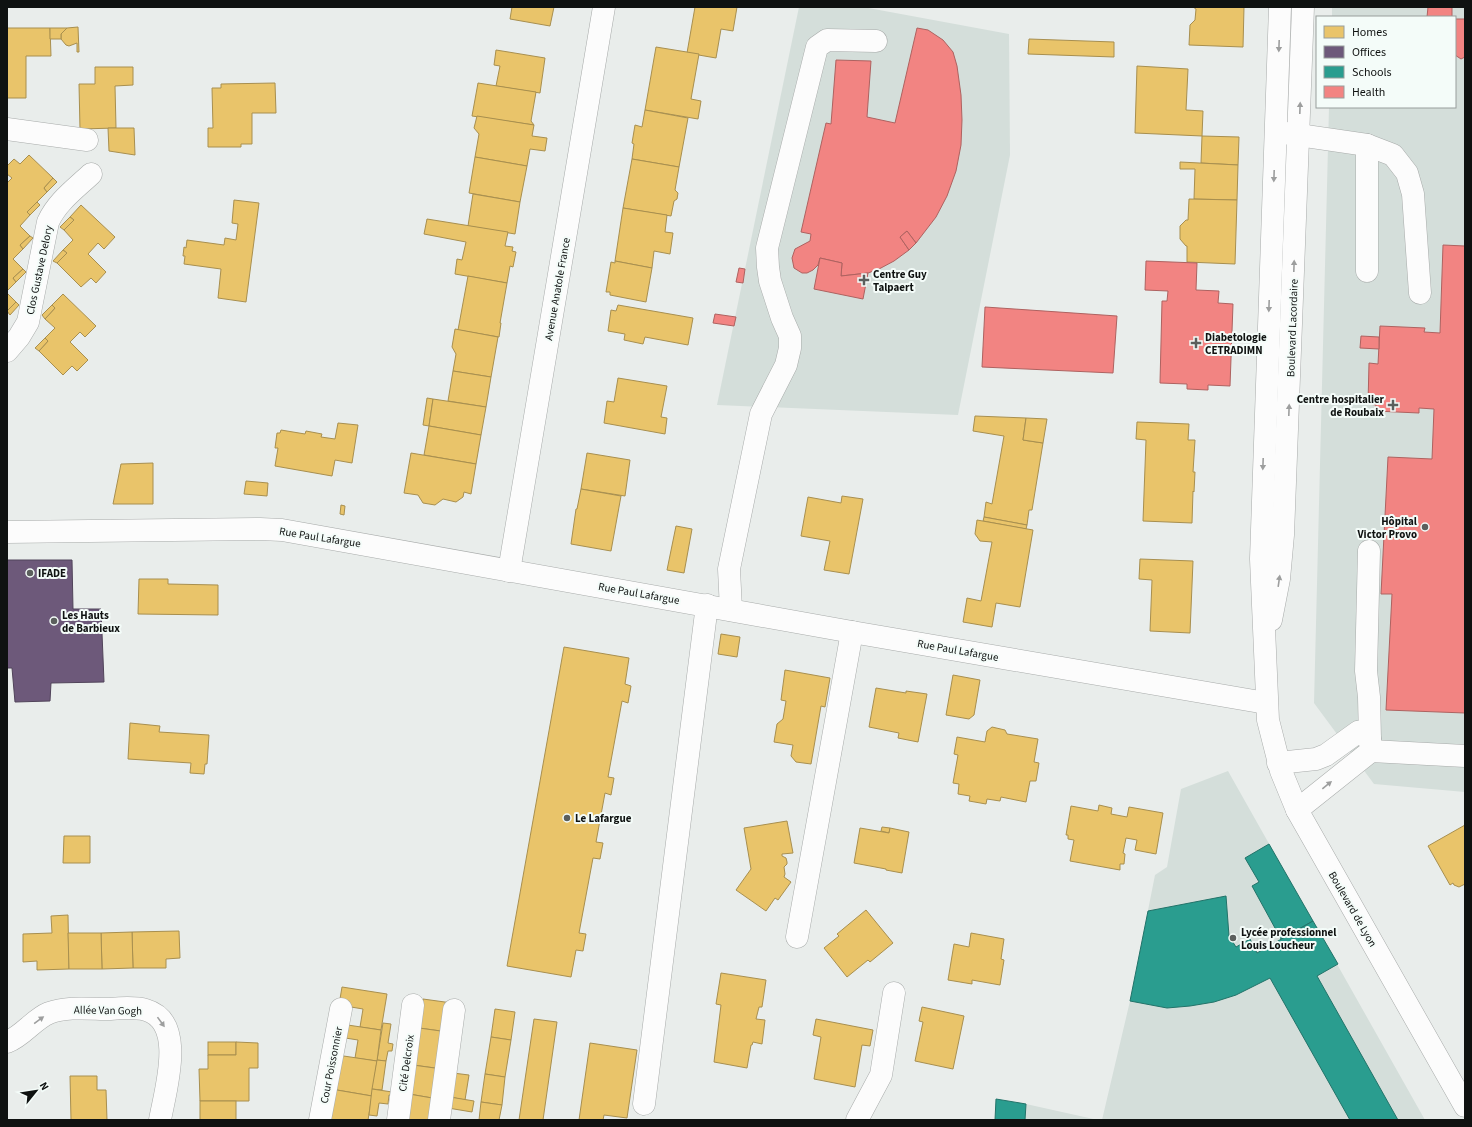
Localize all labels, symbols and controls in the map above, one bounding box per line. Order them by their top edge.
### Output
legend [1316,16,1456,108]
text: Homes [1352,24,1387,41]
one-way arrow [1276,40,1282,53]
text: Offices [1352,44,1386,61]
text: Schools [1352,64,1392,81]
text: Health [1352,84,1385,101]
one-way arrow [1296,102,1303,114]
one-way arrow [1271,170,1278,182]
street label: Clos Gustave Delory [23,224,56,316]
street label: Avenue Anatole France [541,236,574,342]
one-way arrow [1291,259,1297,272]
place label: Centre Guy Talpaert [873,267,927,295]
marker: Centre Guy Talpaert [858,274,870,286]
street label: Boulevard Lacordaire [1283,278,1302,377]
one-way arrow [1266,300,1273,312]
place label: Diabetologie CETRADIMN [1205,330,1267,358]
marker: Diabetologie CETRADIMN [1190,337,1202,349]
place label: Centre hospitalier de Roubaix [1297,392,1385,420]
marker: Centre hospitalier de Roubaix [1387,399,1399,411]
one-way arrow [1286,403,1292,416]
one-way arrow [1260,458,1267,470]
place label: Hôpital Victor Provo [1357,514,1418,542]
marker: Hôpital Victor Provo [1420,522,1430,532]
street label: Rue Paul Lafargue [278,524,362,551]
place label: IFADE [38,566,66,581]
marker: IFADE [25,568,35,578]
one-way arrow [1276,575,1282,587]
street label: Rue Paul Lafargue [597,579,681,608]
place label: Les Hauts de Barbieux [62,608,120,636]
marker: Les Hauts de Barbieux [49,616,59,626]
street label: Rue Paul Lafargue [916,636,1000,665]
one-way arrow [1322,781,1333,790]
place label: Le Lafargue [575,811,632,826]
marker: Le Lafargue [562,813,572,823]
street label: Boulevard de Lyon [1325,869,1380,950]
place label: Lycée professionnel Louis Loucheur [1241,925,1337,953]
marker: Lycée professionnel Louis Loucheur [1228,933,1238,943]
street label: Allée Van Gogh [74,1002,142,1019]
one-way arrow [34,1016,44,1024]
one-way arrow [157,1017,165,1028]
street label: Cour Poissonnier [317,1025,346,1105]
street label: Cité Delcroix [395,1033,418,1093]
north arrow [16,1071,56,1111]
text: N [36,1079,53,1093]

